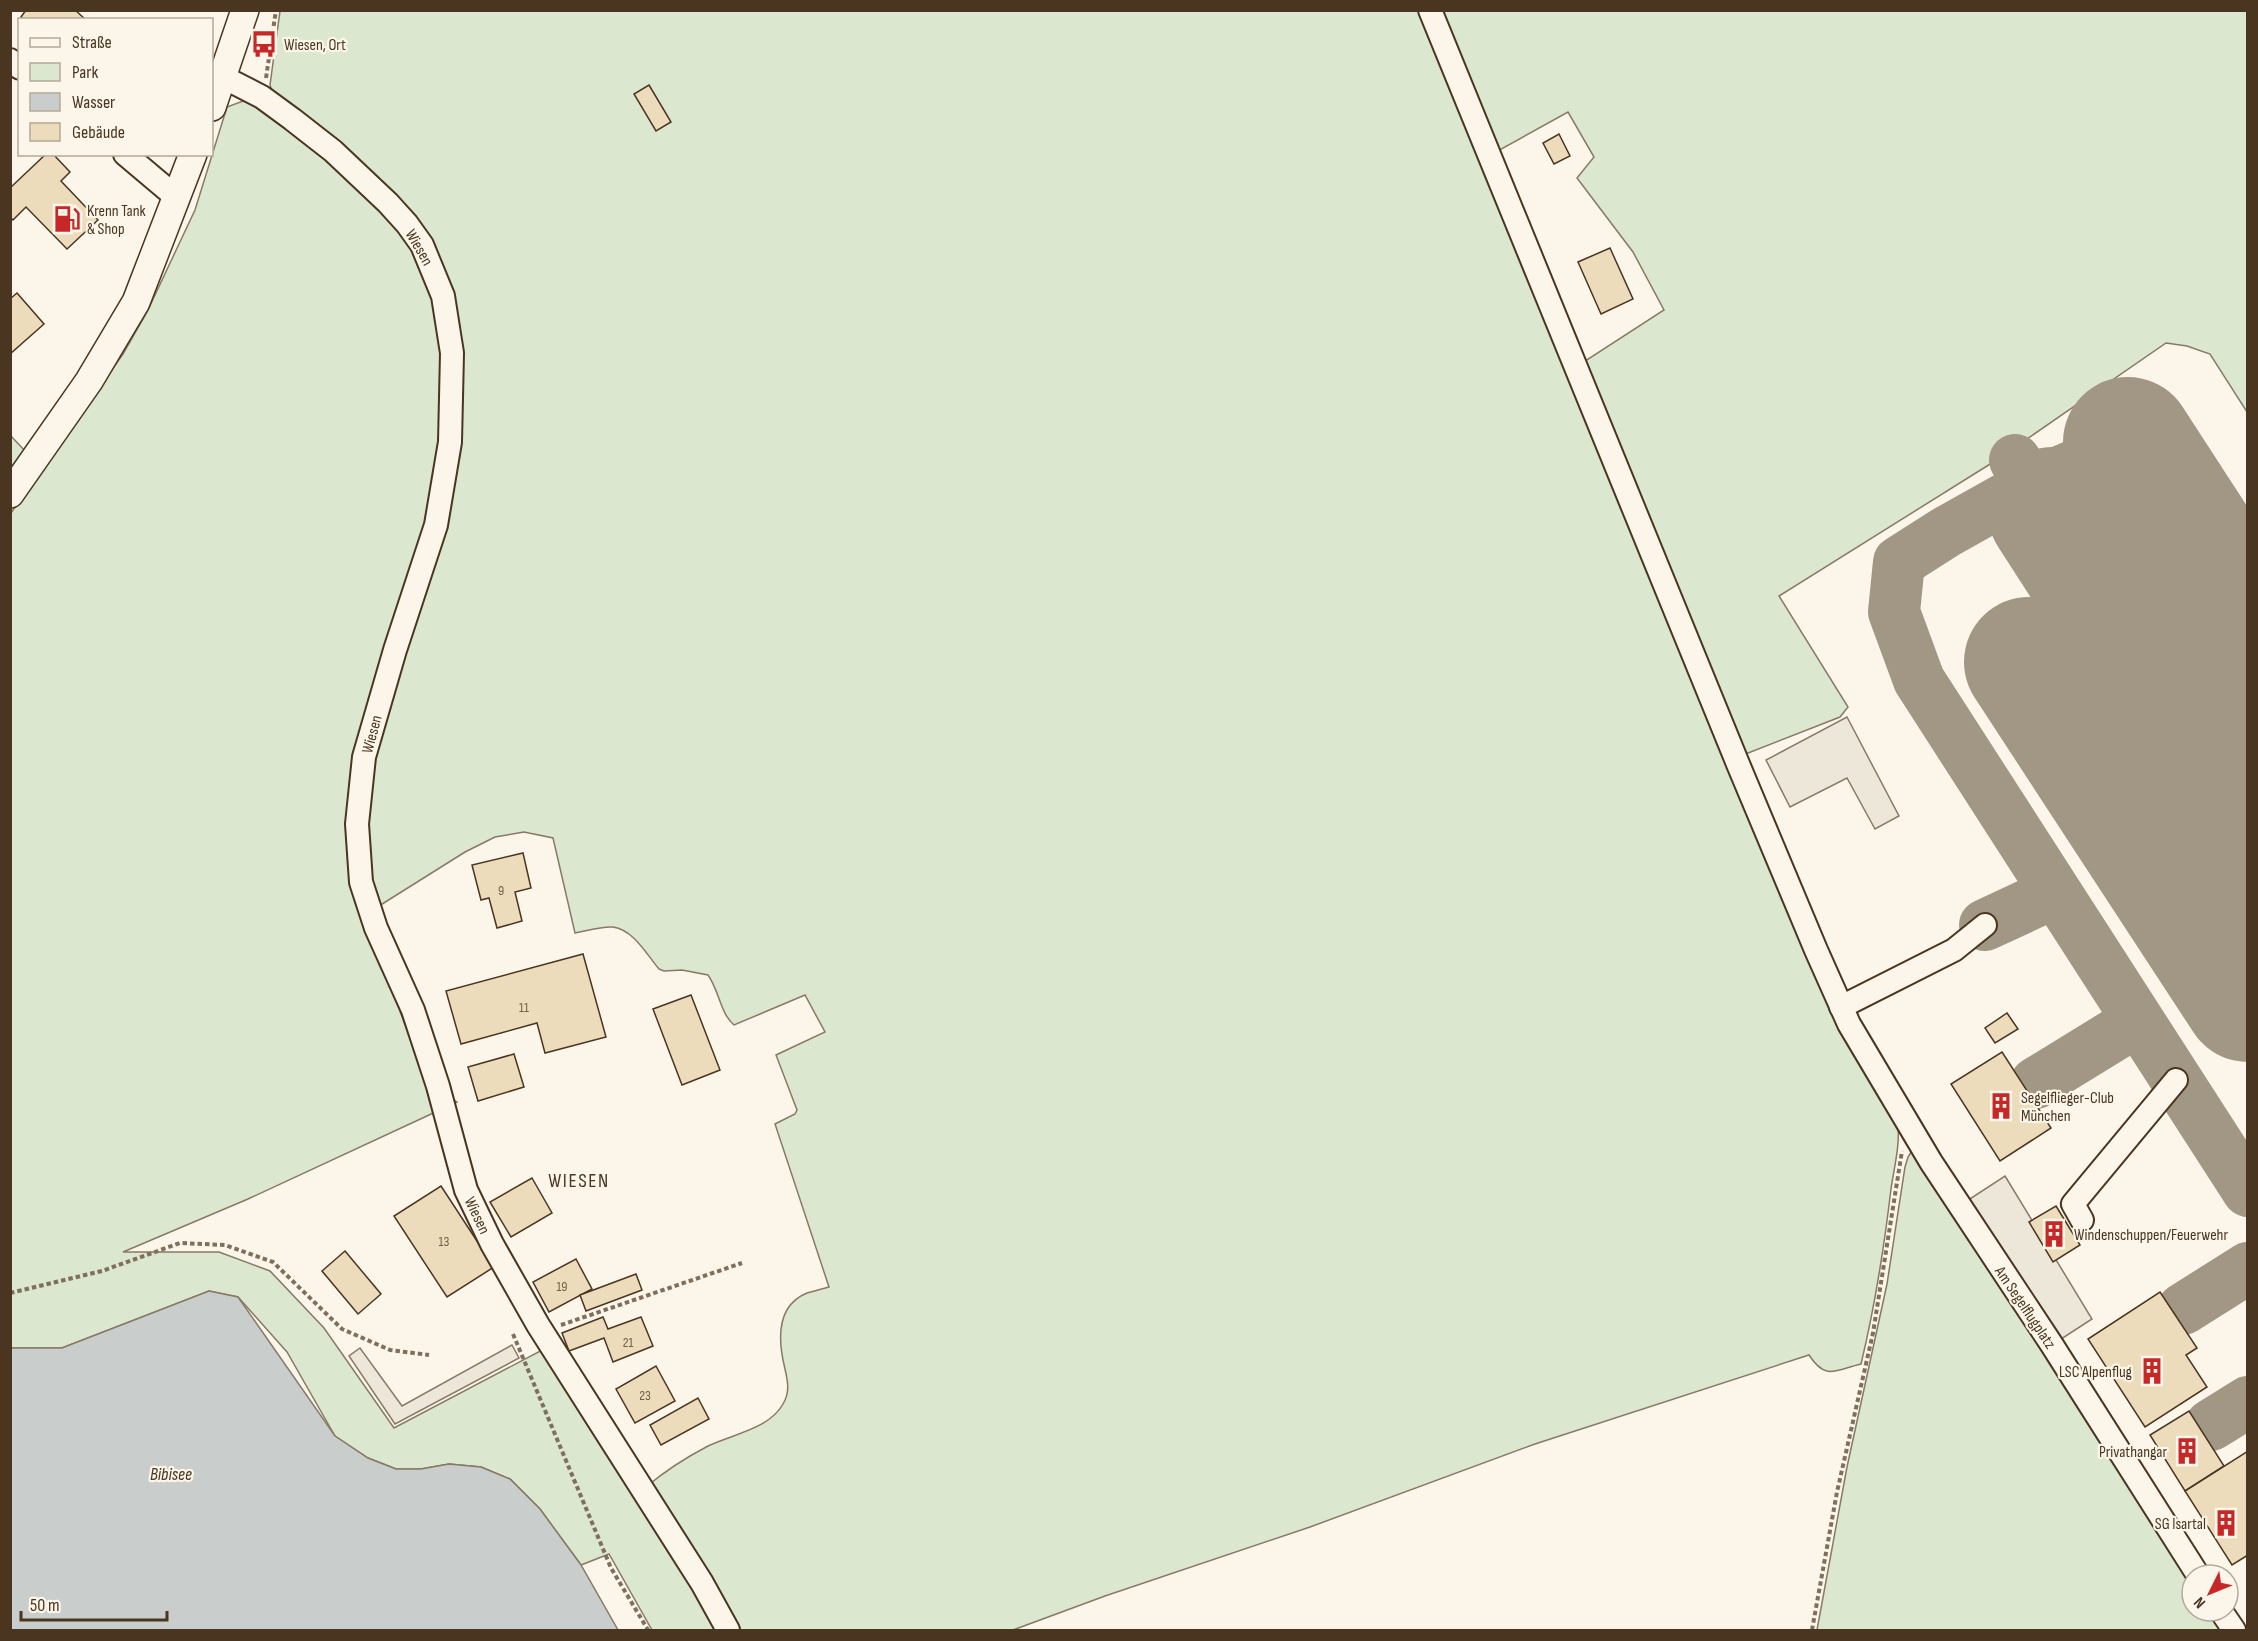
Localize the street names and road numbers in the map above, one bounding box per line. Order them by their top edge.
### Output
street label: Wiesen [401,226,437,269]
street label: Wiesen [358,713,387,756]
street label: Wiesen [460,1194,493,1237]
street label: Am Segelflugplatz [1990,1262,2059,1353]

